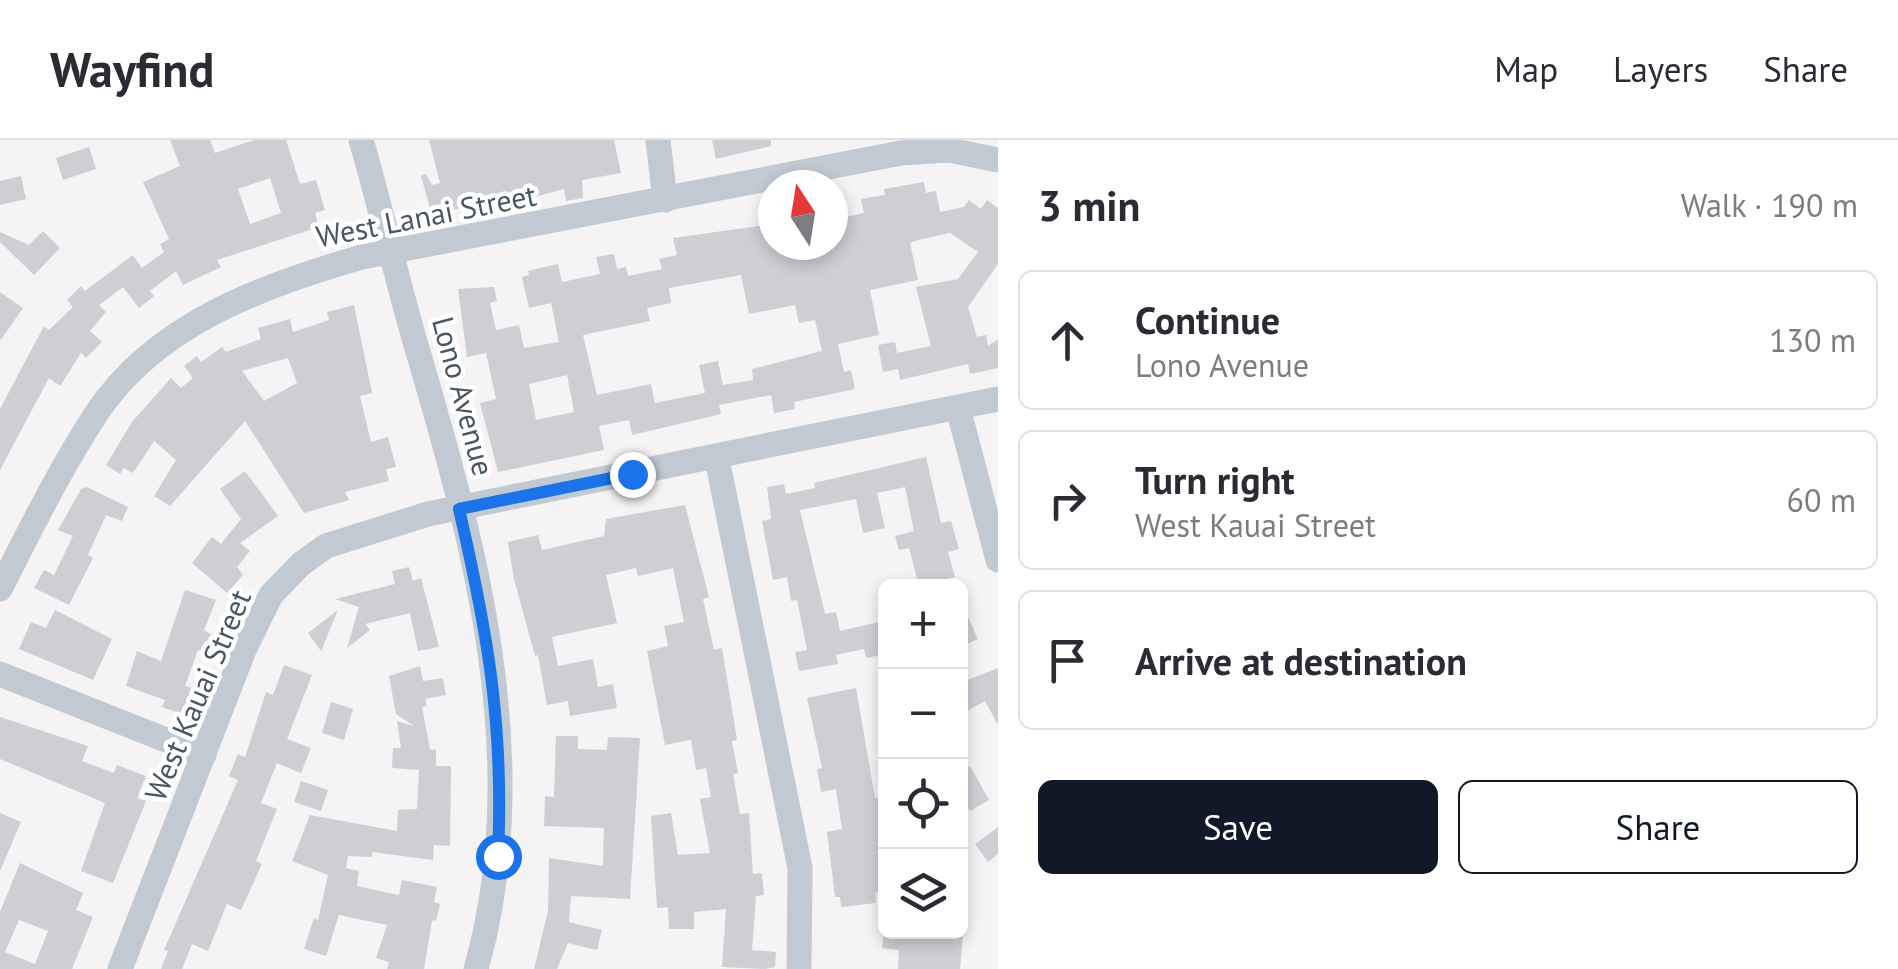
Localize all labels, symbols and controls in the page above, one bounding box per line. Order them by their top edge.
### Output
text: Wayfind [50,38,214,100]
text: Map [1494,46,1558,92]
text: Layers [1613,46,1708,92]
text: Share [1763,46,1848,92]
north arrow [758,170,848,260]
street label: West Lanai Street [313,175,539,255]
text: 3 min [1038,178,1140,233]
text: Walk · 190 m [1681,184,1858,226]
text: Continue [1135,295,1280,344]
street label: Lono Avenue [424,312,504,480]
icon: ahead [1040,313,1095,368]
text: 130 m [1769,319,1856,361]
text: Lono Avenue [1135,344,1309,386]
route end [610,452,656,498]
text: Turn right [1135,455,1295,504]
icon: right [1040,473,1095,528]
text: 60 m [1787,479,1856,521]
text: West Kauai Street [1135,504,1376,546]
map controls [878,579,968,939]
button: + [878,579,968,669]
street label: West Kauai Street [135,584,259,806]
icon: arrive [1040,633,1095,688]
text: Arrive at destination [1135,636,1467,685]
button: − [878,669,968,759]
button: locate [878,759,968,849]
button: Save [1038,780,1438,874]
button: Share [1458,780,1858,874]
route start [476,834,522,880]
button: layers [878,849,968,939]

